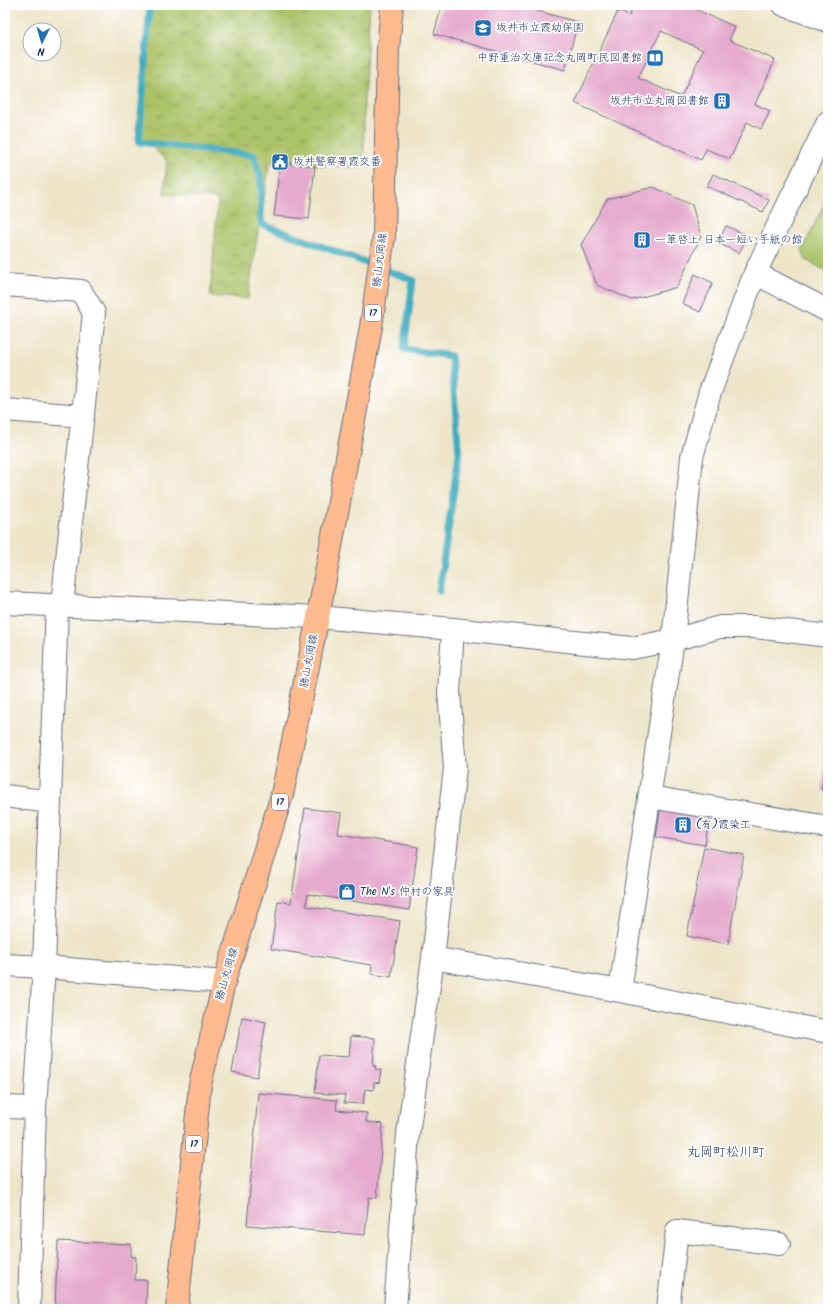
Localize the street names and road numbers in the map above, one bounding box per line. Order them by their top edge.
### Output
street label: 勝山丸岡線 [368,232,392,288]
road number: 17 [365,305,381,321]
street label: 勝山丸岡線 [295,632,323,690]
road number: 17 [272,794,288,810]
street label: 勝山丸岡線 [211,945,243,1003]
road number: 17 [186,1136,202,1152]

